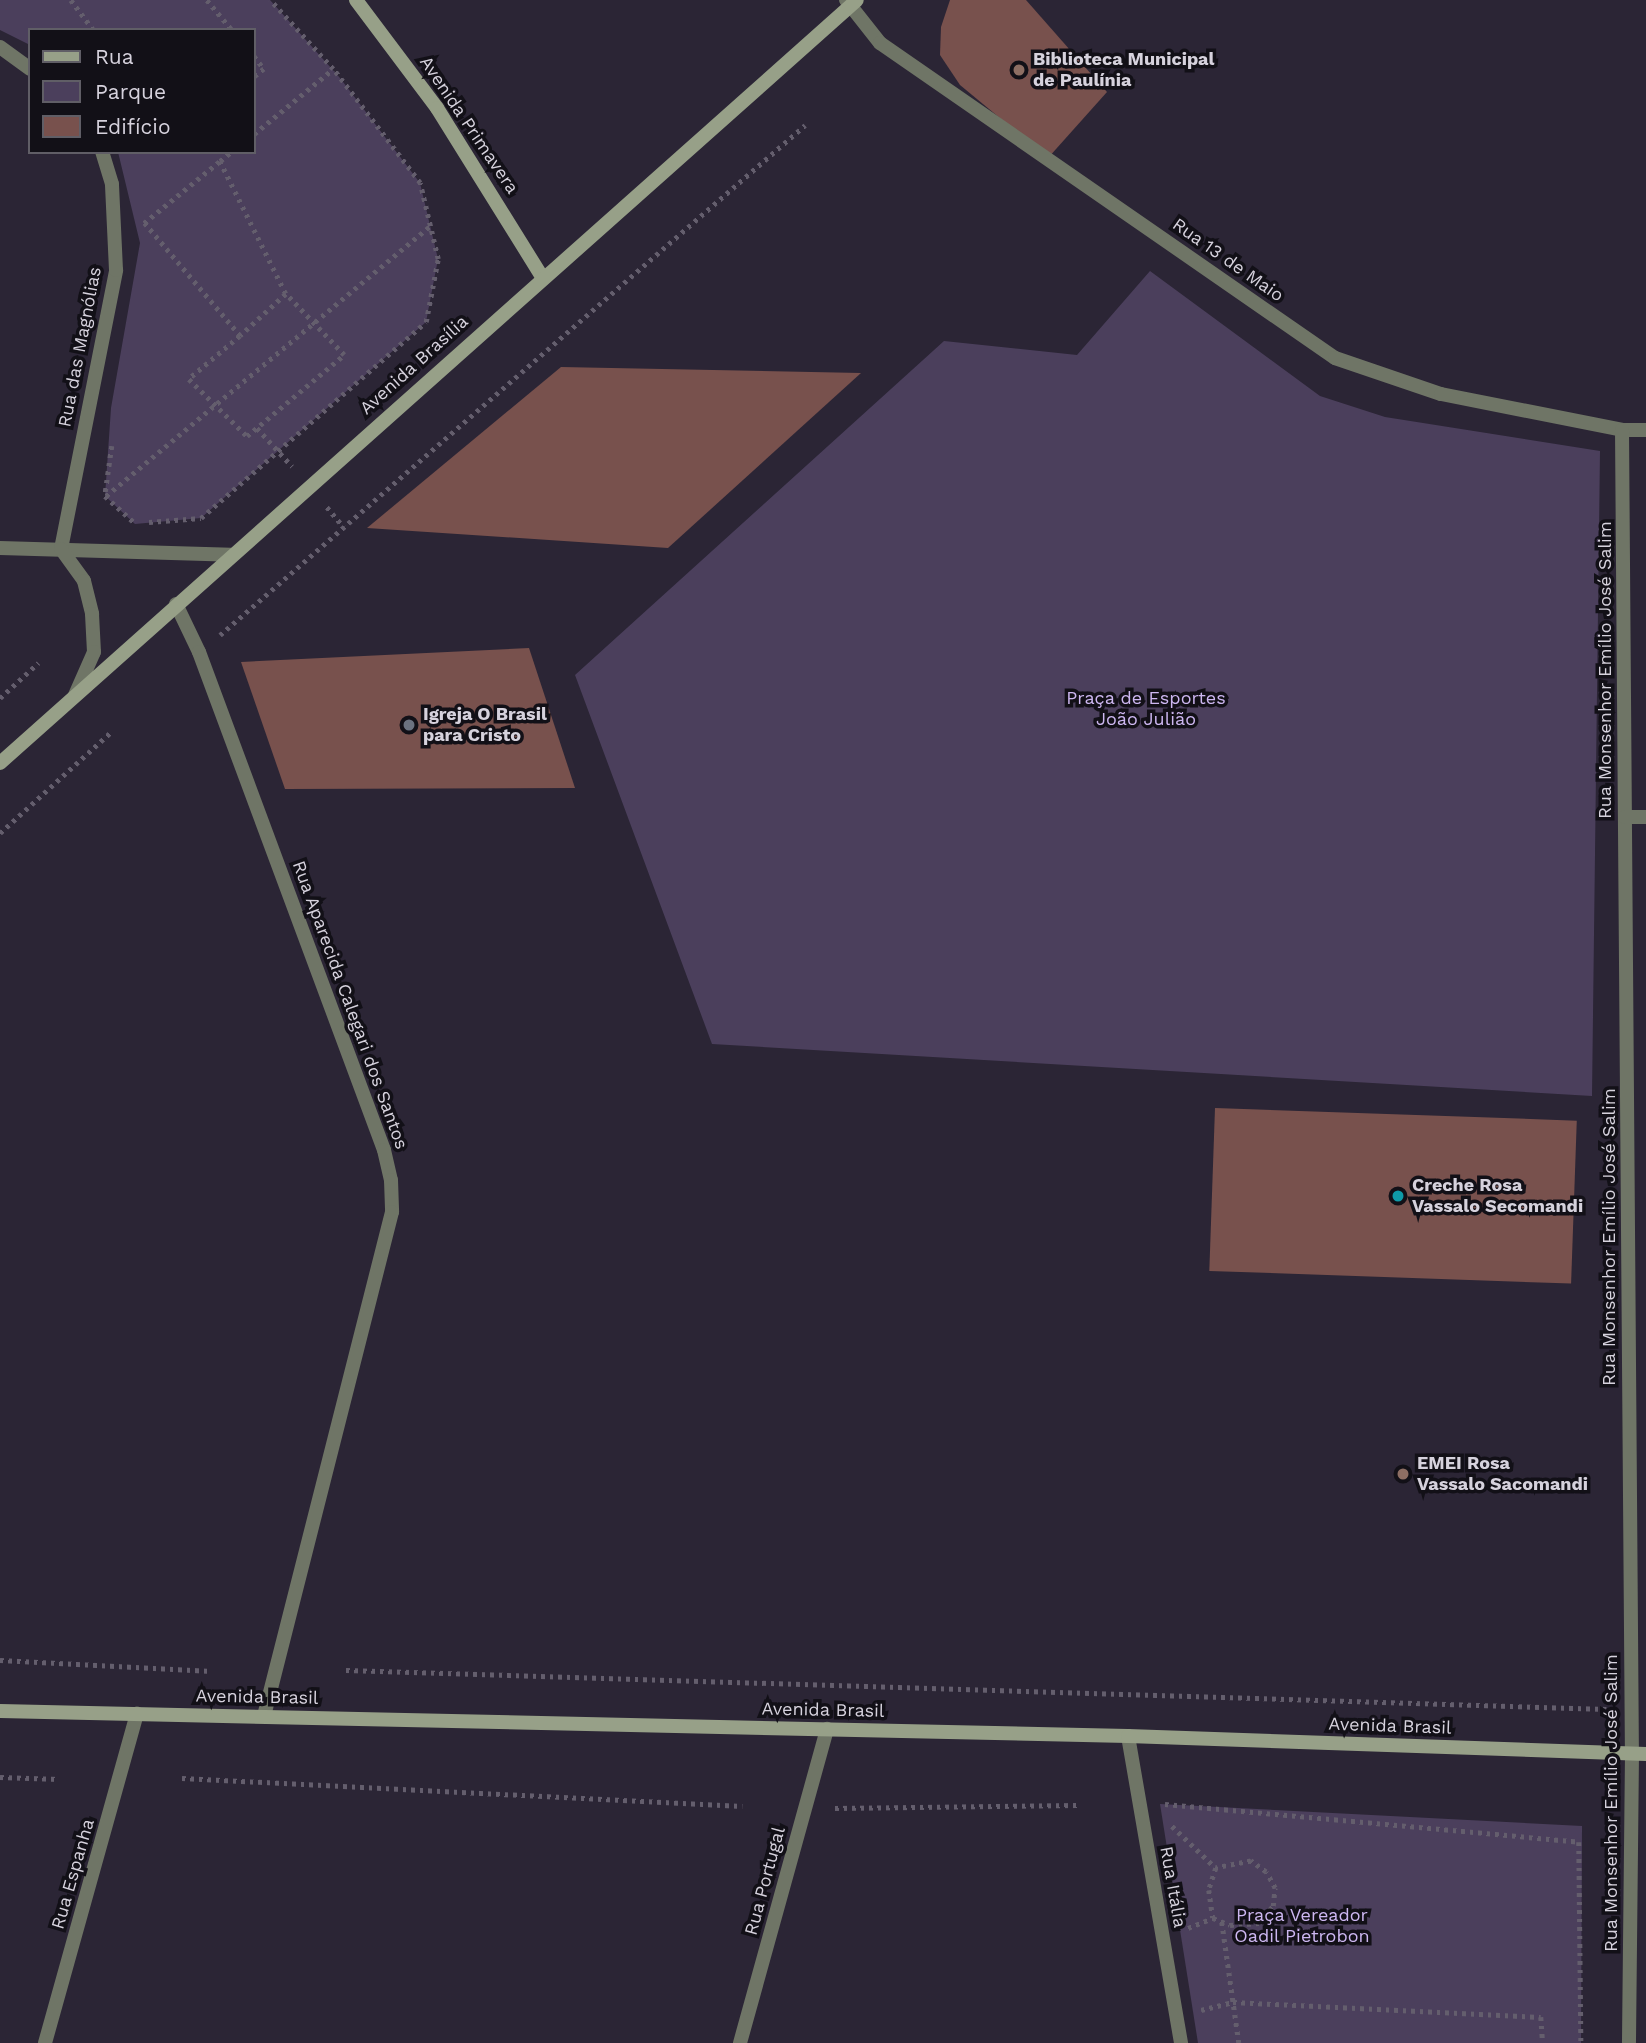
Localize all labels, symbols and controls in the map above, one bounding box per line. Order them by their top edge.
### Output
legend [28,28,256,154]
text: Rua [95,44,134,69]
place label: Biblioteca Municipal de Paulínia [1033,49,1215,92]
street label: Avenida Primavera [415,52,523,198]
marker: Biblioteca Municipal de Paulínia [1011,62,1027,78]
text: Parque [95,79,166,104]
text: Edifício [95,114,171,139]
street label: Rua 13 de Maio [1168,213,1288,307]
street label: Rua das Magnólias [54,265,106,429]
street label: Avenida Brasília [355,311,473,419]
street label: Rua Monsenhor Emílio José Salim [1594,520,1616,820]
park label: Praça de Esportes João Julião [1066,688,1226,730]
place label: Igreja O Brasil para Cristo [423,704,547,746]
marker: Igreja O Brasil para Cristo [401,717,417,733]
street label: Rua Aparecida Calegari dos Santos [287,857,413,1153]
street label: Rua Monsenhor Emílio José Salim [1598,1087,1620,1387]
place label: Creche Rosa Vassalo Secomandi [1412,1175,1583,1218]
marker: Creche Rosa Vassalo Secomandi [1390,1188,1406,1204]
place label: EMEI Rosa Vassalo Sacomandi [1417,1453,1588,1496]
marker: EMEI Rosa Vassalo Sacomandi [1395,1466,1411,1482]
street label: Rua Monsenhor Emílio José Salim [1600,1653,1622,1953]
street label: Avenida Brasil [195,1685,319,1709]
street label: Avenida Brasil [761,1698,885,1722]
street label: Avenida Brasil [1328,1713,1452,1739]
street label: Rua Espanha [47,1816,99,1932]
street label: Rua Portugal [740,1824,790,1938]
street label: Rua Itália [1155,1844,1191,1930]
park label: Praça Vereador Oadil Pietrobon [1234,1905,1370,1948]

